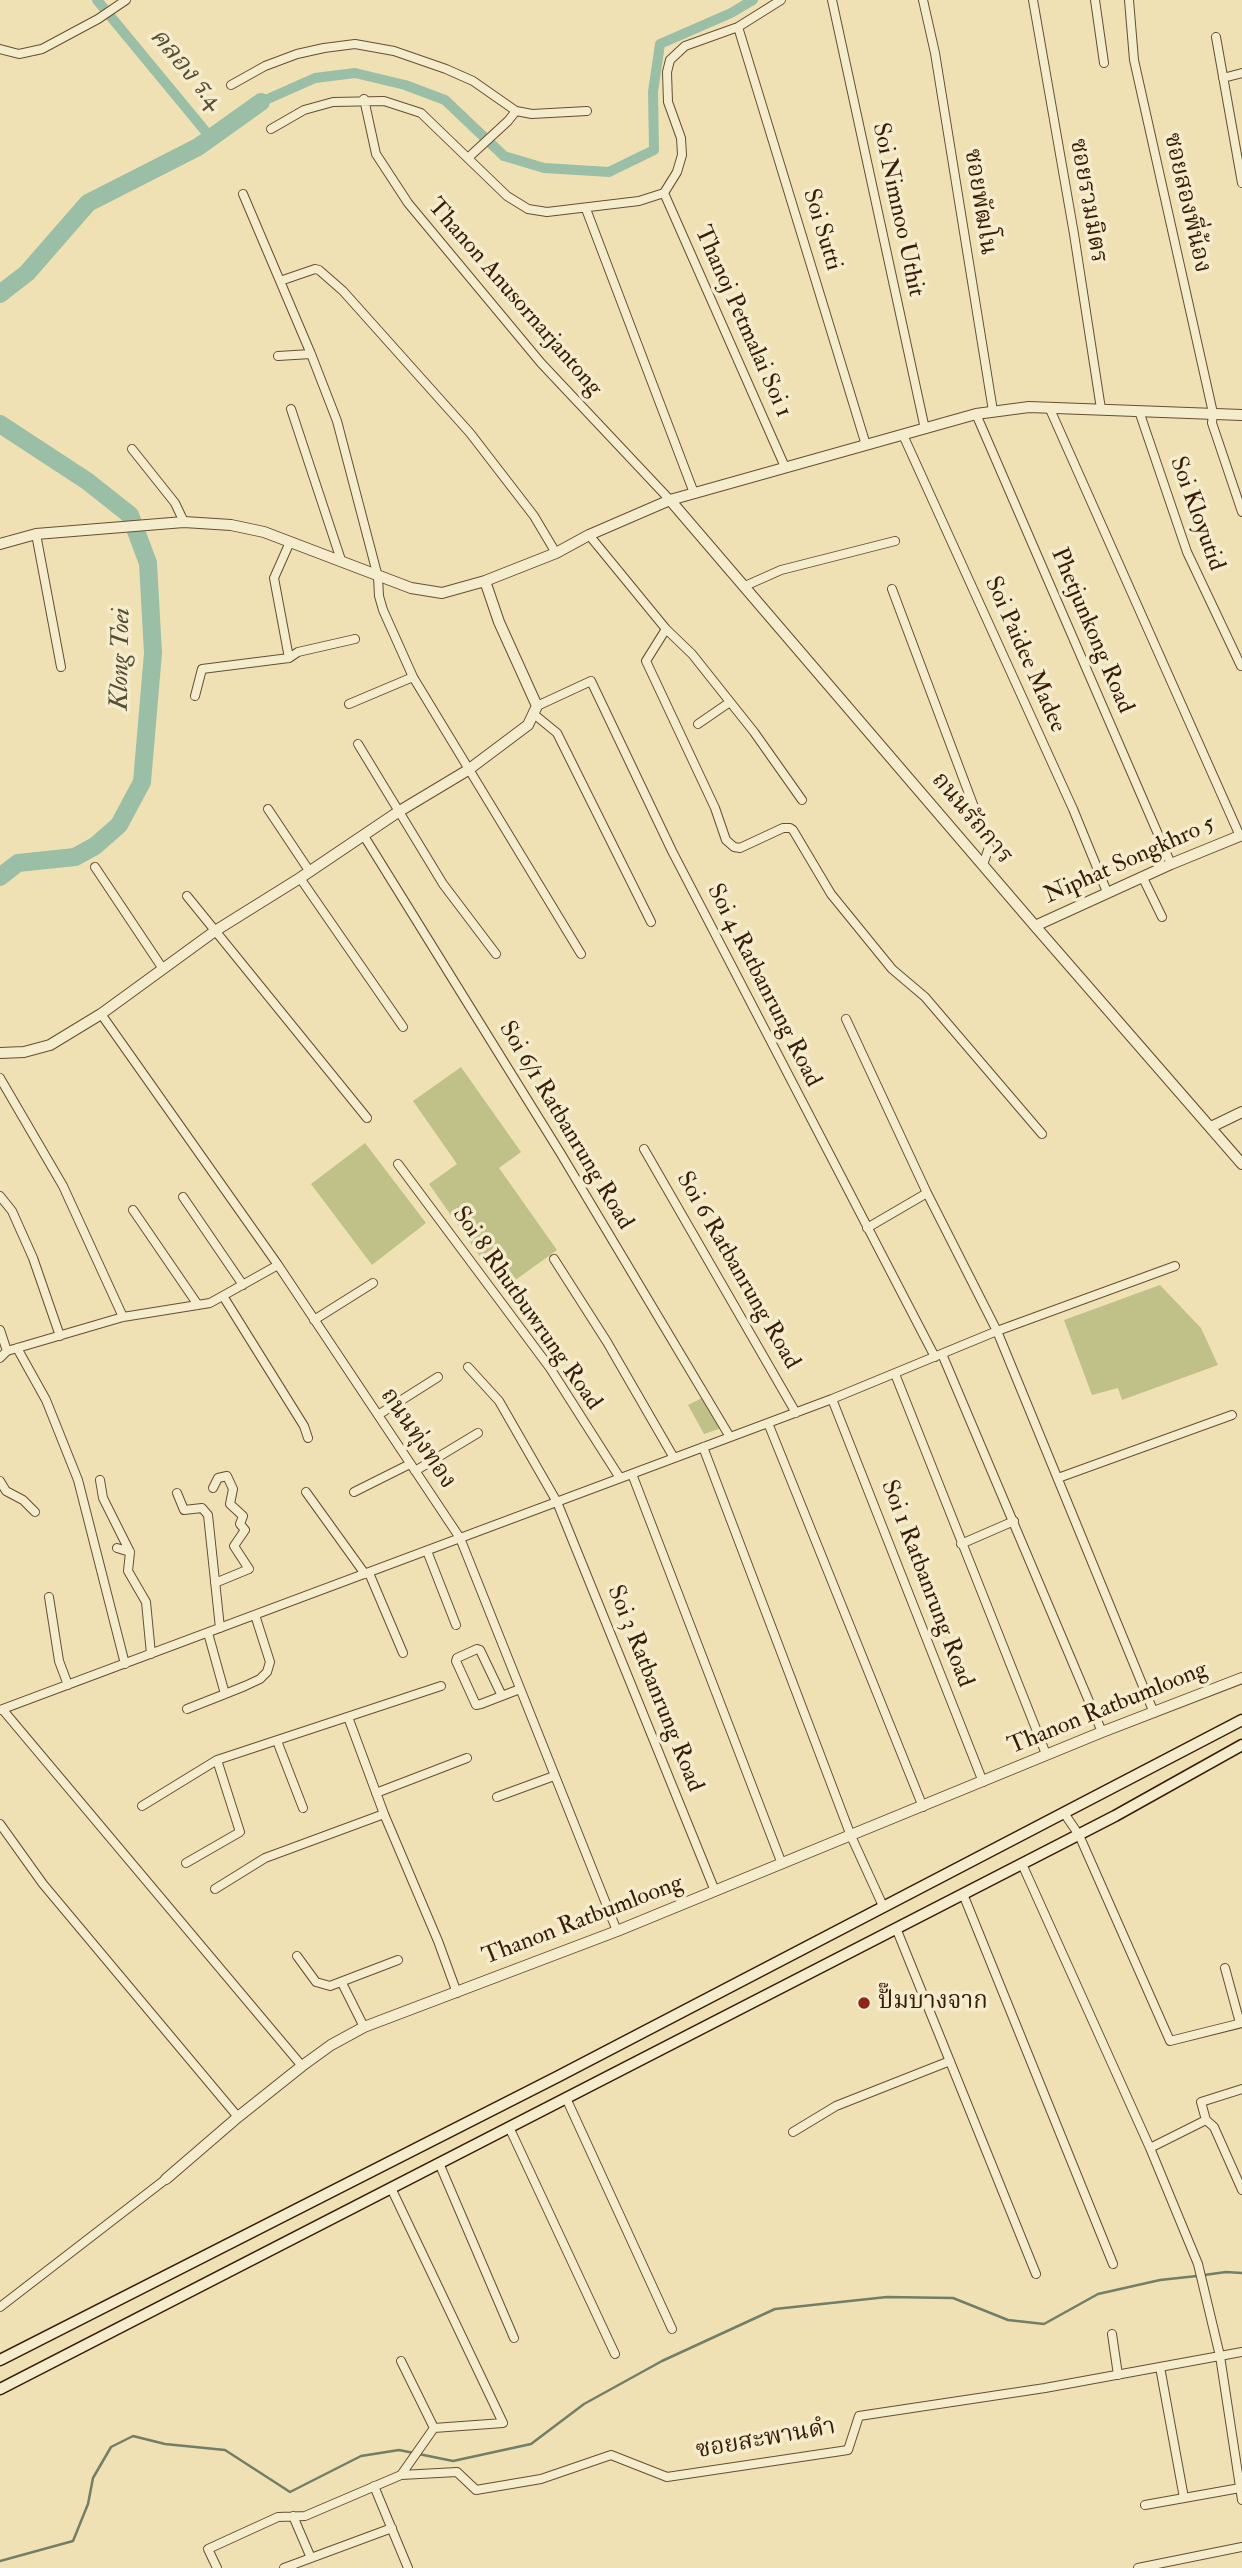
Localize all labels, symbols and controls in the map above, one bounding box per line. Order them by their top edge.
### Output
water label: คลอง ร.4 [142,23,228,117]
street label: Soi Nimnoo Uthit [865,120,929,300]
street label: ซอยสองพี่น้อง [1156,130,1216,276]
street label: ซอยรวมมิตร [1062,137,1112,265]
street label: ซอยพัฒโน [956,147,1002,257]
street label: Soi Sutti [795,186,847,274]
street label: Thanon Anusornarjantong [420,193,608,403]
street label: Thanoj Petmalai Soi 1 [687,222,797,422]
street label: Soi Kloyutid [1162,453,1230,575]
street label: Phetjunkong Road [1043,544,1139,718]
street label: Soi Paidee Madee [977,573,1071,737]
water label: Klong Toei [106,608,138,710]
street label: ถนนรัถการ [924,767,1018,871]
street label: Niphat Songkhro 5 [1040,810,1220,912]
street label: Soi 4 Ratbanrung Road [699,880,827,1092]
street label: Soi 6/1 Ratbanrung Road [491,1017,639,1235]
street label: Soi 6 Ratbanrung Road [669,1167,805,1375]
street label: Soi 8 Rhutbuwrung Road [445,1202,607,1416]
street label: ถนนทุ่งทอง [373,1383,461,1495]
street label: Soi 1 Ratbanrung Road [873,1476,979,1692]
street label: Soi 3 Ratbanrung Road [599,1582,709,1796]
street label: Thanon Ratbumloong [1004,1656,1212,1762]
street label: Thanon Ratbumloong [479,1869,687,1973]
place label: ปั๊มบางจาก [878,1989,988,2017]
marker: ปั๊มบางจาก [856,1995,872,2011]
street label: ซอยสะพานดำ [694,2414,838,2466]

